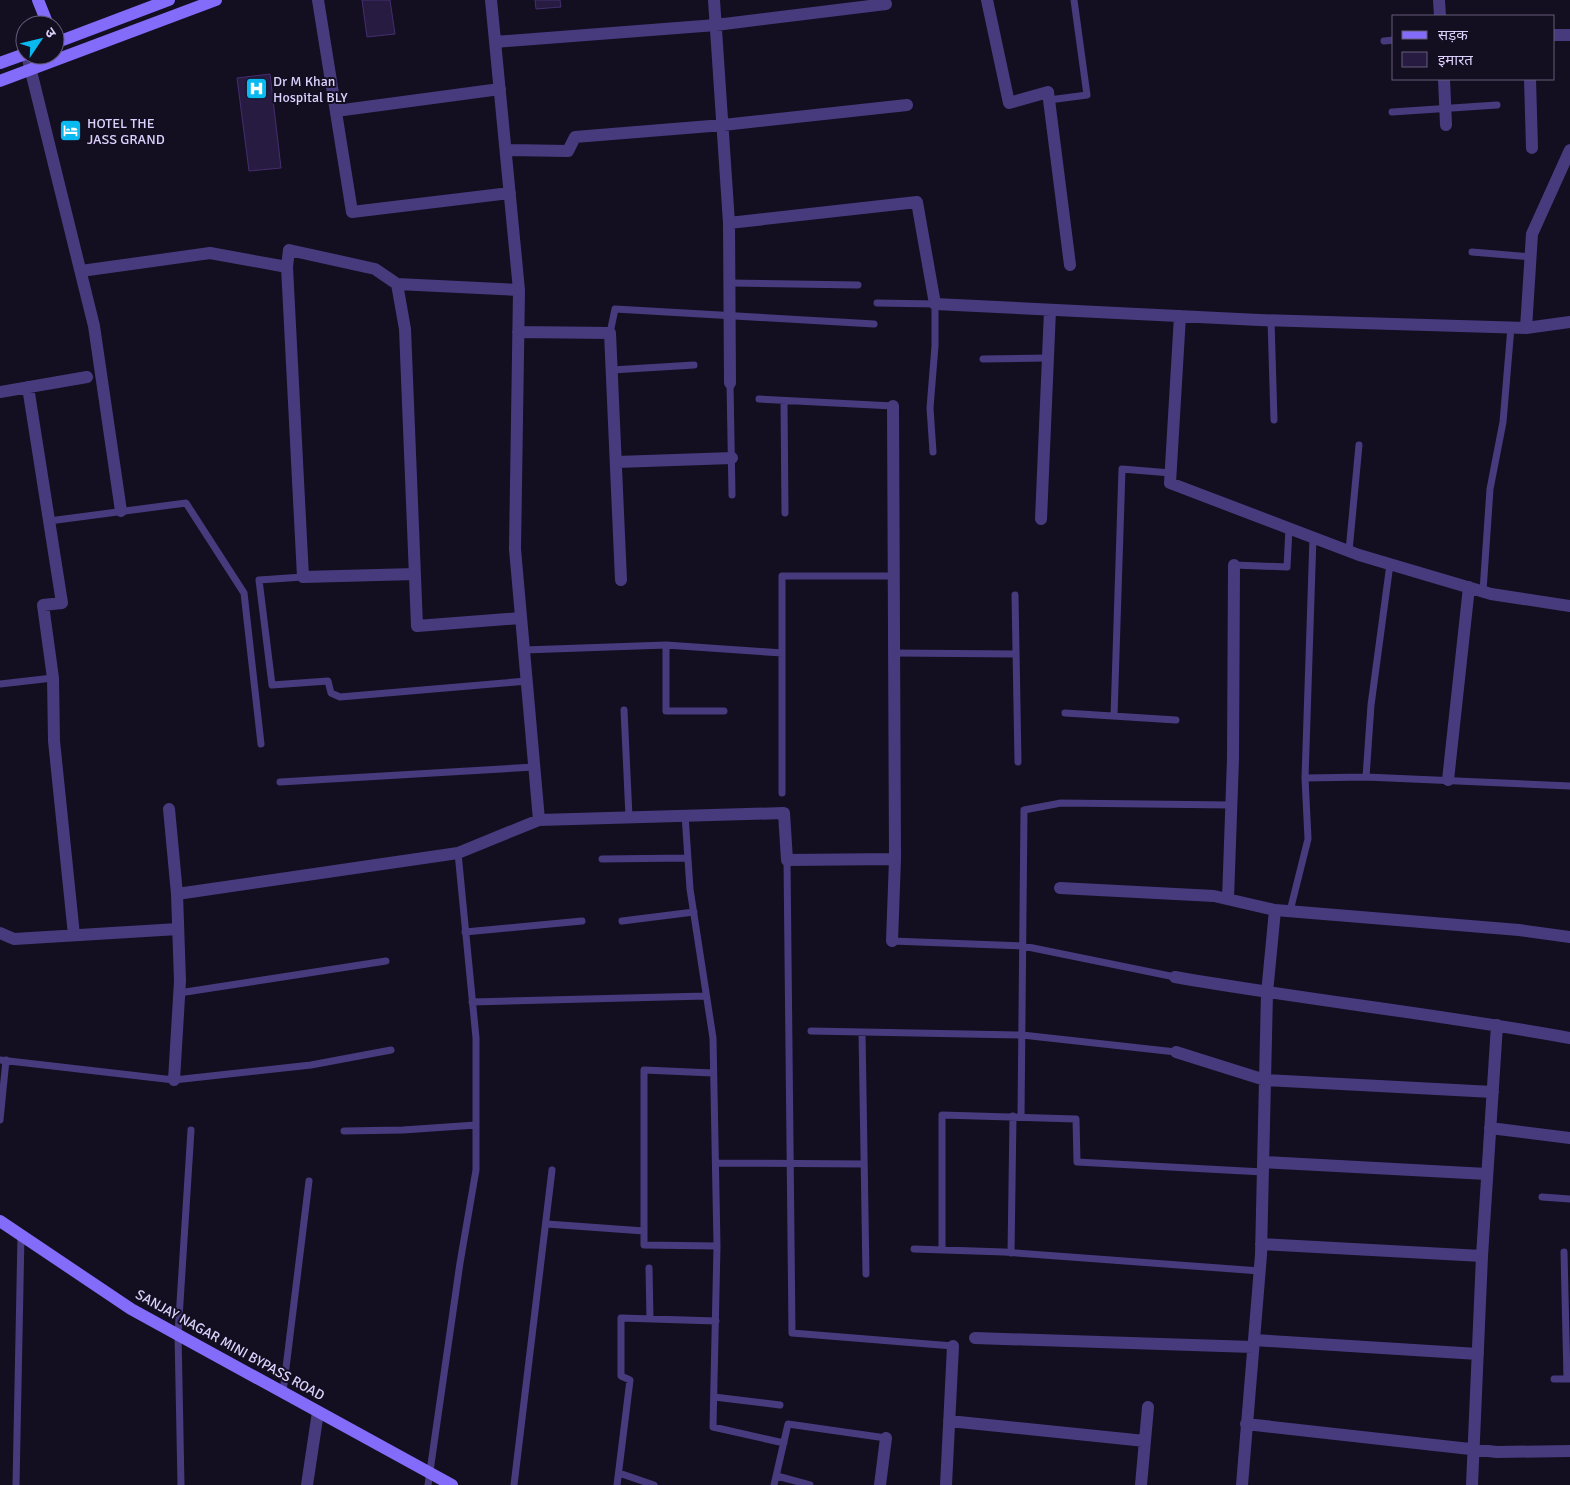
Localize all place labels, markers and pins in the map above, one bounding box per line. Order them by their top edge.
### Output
place label: Dr M Khan Hospital BLY [273,73,348,106]
hospital icon: Dr M Khan Hospital BLY [245,77,269,101]
place label: HOTEL THE JASS GRAND [87,115,165,148]
hotel icon: HOTEL THE JASS GRAND [59,119,83,143]

